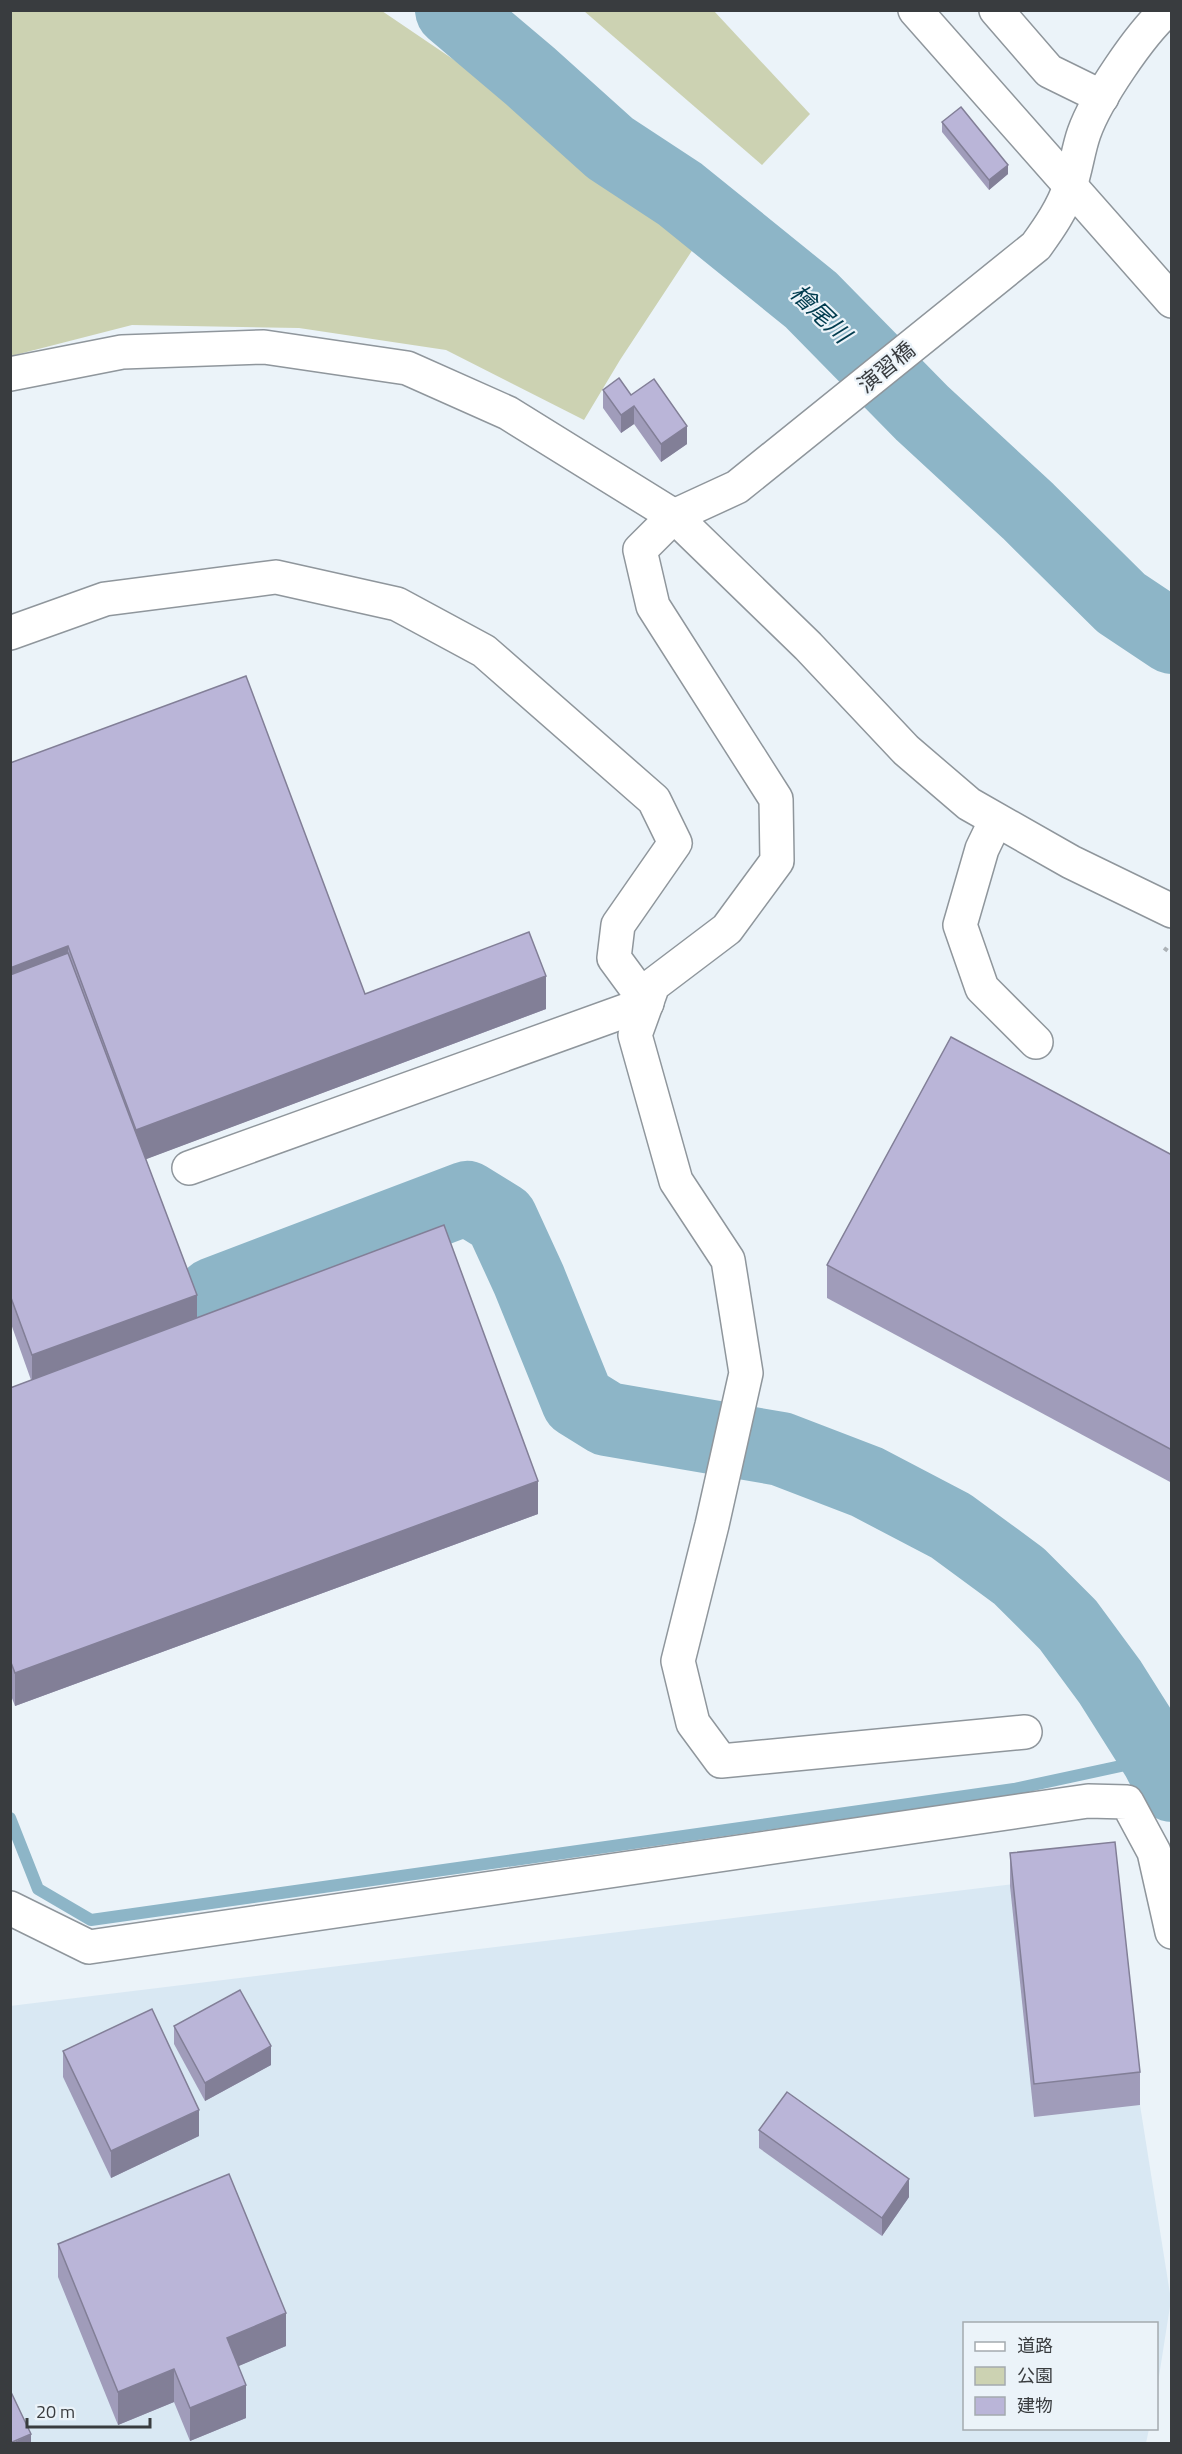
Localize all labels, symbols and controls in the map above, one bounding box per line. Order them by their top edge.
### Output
water label: 檜尾川 [783,275,862,353]
street label: 演習橋 [850,333,922,401]
legend [963,2322,1158,2430]
text: 道路 [1017,2332,1053,2359]
text: 公園 [1017,2362,1053,2389]
scale bar [27,2391,150,2429]
text: 建物 [1017,2392,1053,2419]
text: 20 m [36,2398,75,2425]

